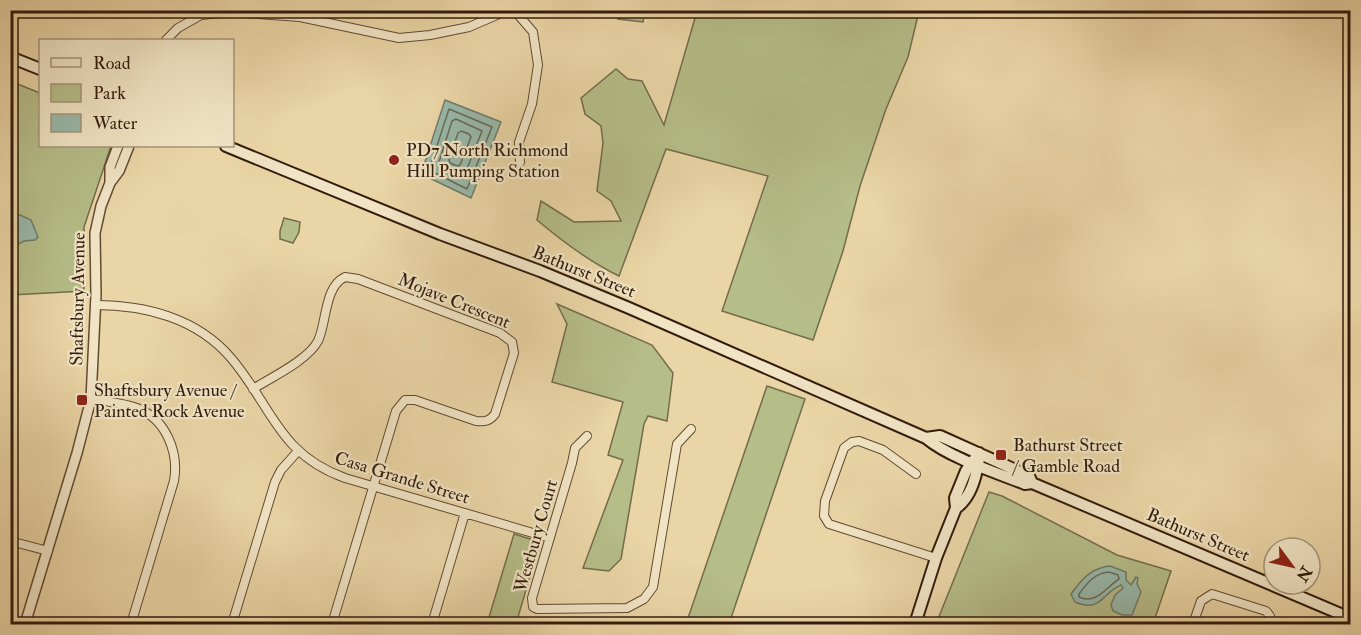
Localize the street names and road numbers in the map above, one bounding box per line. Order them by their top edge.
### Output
street label: Shaftsbury Avenue [65,232,91,366]
street label: Bathurst Street [529,241,639,303]
street label: Mojave Crescent [394,268,514,334]
street label: Casa Grande Street [332,447,472,509]
street label: Westbury Court [509,477,563,596]
street label: Bathurst Street [1143,503,1253,567]

